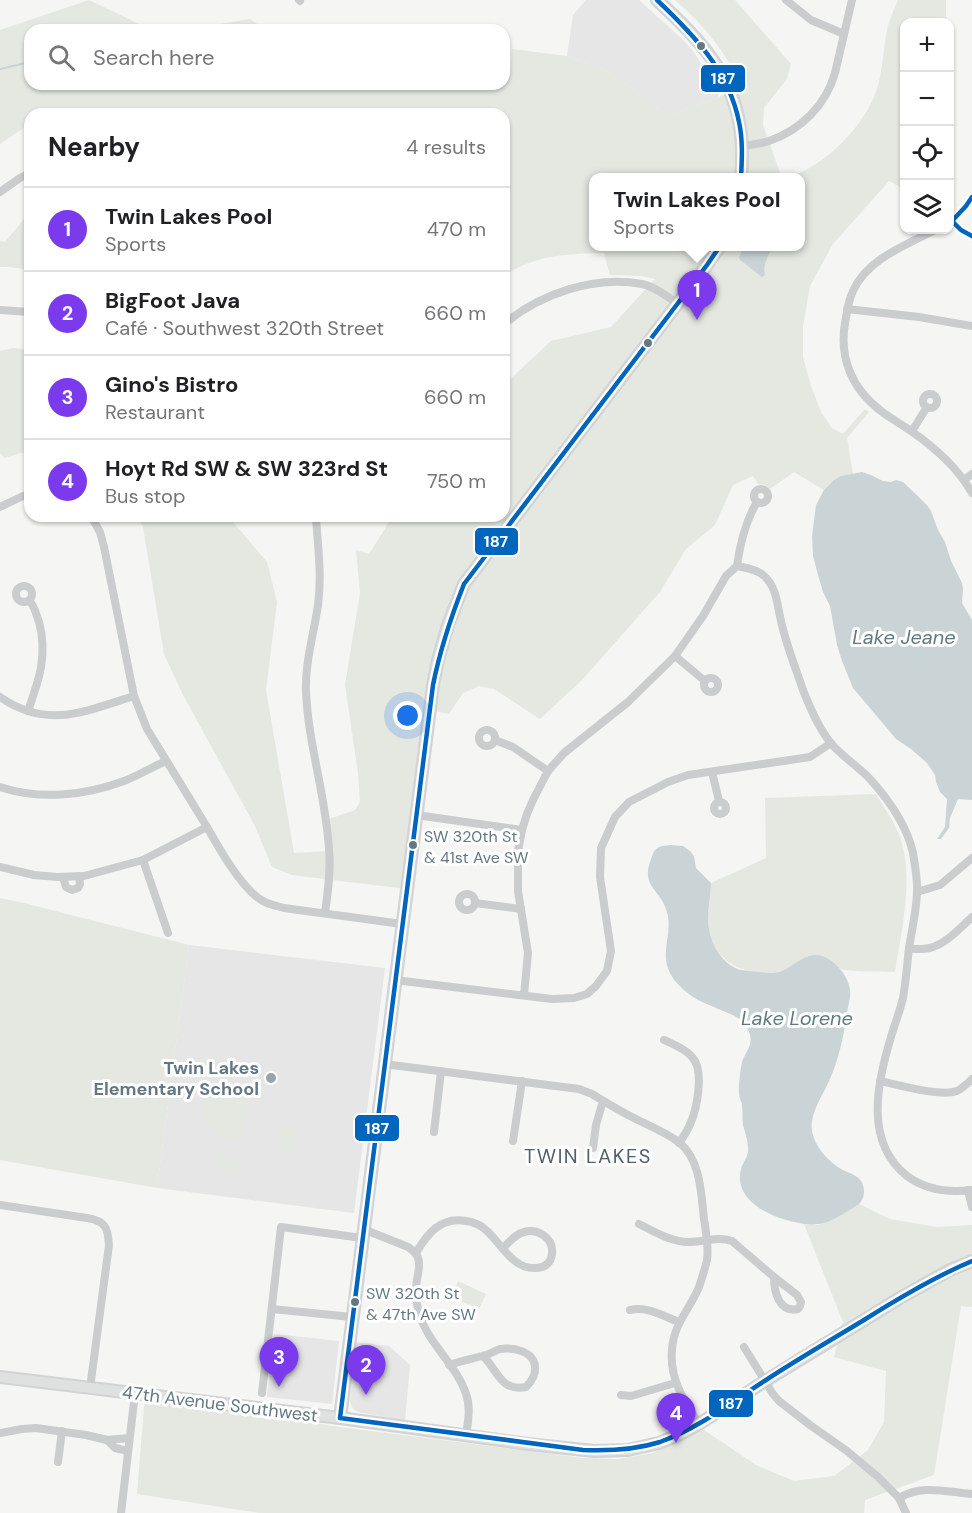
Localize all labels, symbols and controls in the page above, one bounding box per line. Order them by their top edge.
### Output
map controls [900,18,954,234]
button: + [900,18,954,72]
search box [24,24,510,90]
unlabelled marker [695,40,707,52]
icon: search [45,41,78,74]
text: Search here [93,43,214,72]
line badge: 187 [700,64,746,93]
text: 187 [711,68,736,89]
button: − [900,72,954,126]
button: locate [900,126,954,180]
text: Nearby [48,130,140,164]
text: 4 results [406,134,486,160]
popup [589,173,805,251]
button: layers [900,180,954,234]
text: Twin Lakes Pool [613,185,781,214]
text: Twin Lakes Pool [105,202,272,231]
text: Sports [613,214,675,240]
text: 1 [64,216,71,242]
text: 470 m [427,216,486,242]
text: Sports [105,231,166,257]
pin: 1 [678,270,716,320]
text: BigFoot Java [105,286,240,315]
text: 2 [62,300,73,326]
text: 660 m [424,300,486,326]
text: Café · Southwest 320th Street [105,315,384,341]
unlabelled marker [642,337,654,349]
text: Gino's Bistro [105,370,238,399]
text: 3 [61,384,74,410]
text: 660 m [424,384,486,410]
text: Restaurant [105,399,205,425]
text: Hoyt Rd SW & SW 323rd St [105,454,388,483]
text: 4 [61,468,74,494]
text: 750 m [427,468,486,494]
text: Bus stop [105,483,185,509]
line badge: 187 [474,527,519,556]
text: 187 [484,531,509,552]
water label: Lake Jeane [852,624,956,650]
your location [393,701,422,730]
place label: SW 320th St & 41st Ave SW [424,826,529,868]
marker: SW 320th St & 41st Ave SW [407,839,419,851]
water label: Lake Lorene [741,1005,853,1031]
place label: Twin Lakes Elementary School [93,1056,259,1101]
marker: Twin Lakes Elementary School [264,1071,278,1085]
line badge: 187 [354,1114,400,1142]
text: 187 [365,1118,390,1139]
district label: TWIN LAKES [524,1143,652,1169]
place label: SW 320th St & 47th Ave SW [366,1283,476,1325]
marker: SW 320th St & 47th Ave SW [349,1296,361,1308]
pin: 3 [260,1338,298,1387]
pin: 2 [346,1346,386,1395]
street label: 47th Avenue Southwest [121,1380,319,1428]
line badge: 187 [708,1389,754,1418]
text: 187 [719,1393,744,1414]
pin: 4 [656,1394,696,1443]

